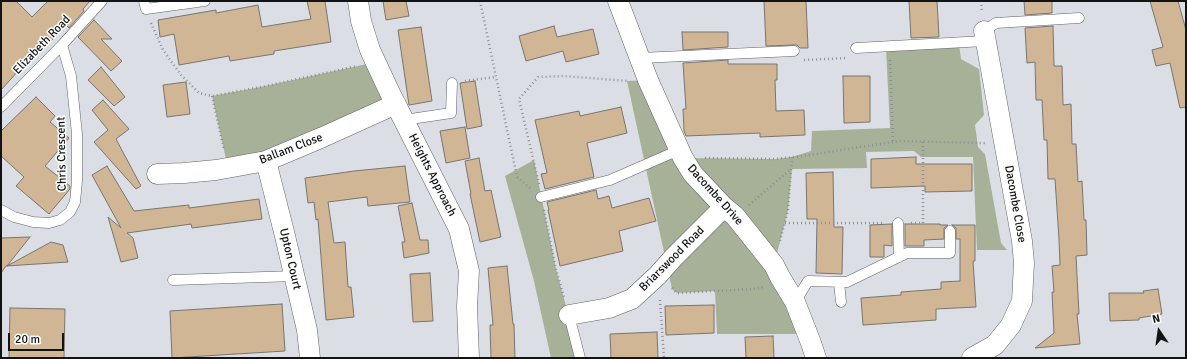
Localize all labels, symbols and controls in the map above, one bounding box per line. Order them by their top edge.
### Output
street label: Elizabeth Road [10,13,74,77]
street label: Chris Crescent [54,117,70,191]
street label: Ballam Close [257,130,325,168]
street label: Heights Approach [405,131,459,219]
street label: Dacombe Drive [684,162,746,228]
street label: Dacombe Close [1001,164,1029,244]
street label: Briarswood Road [636,223,708,295]
street label: Upton Court [276,227,304,291]
north arrow [1139,311,1179,351]
text: N [1151,312,1161,326]
scale bar [10,325,66,351]
text: 20 m [15,332,40,347]

